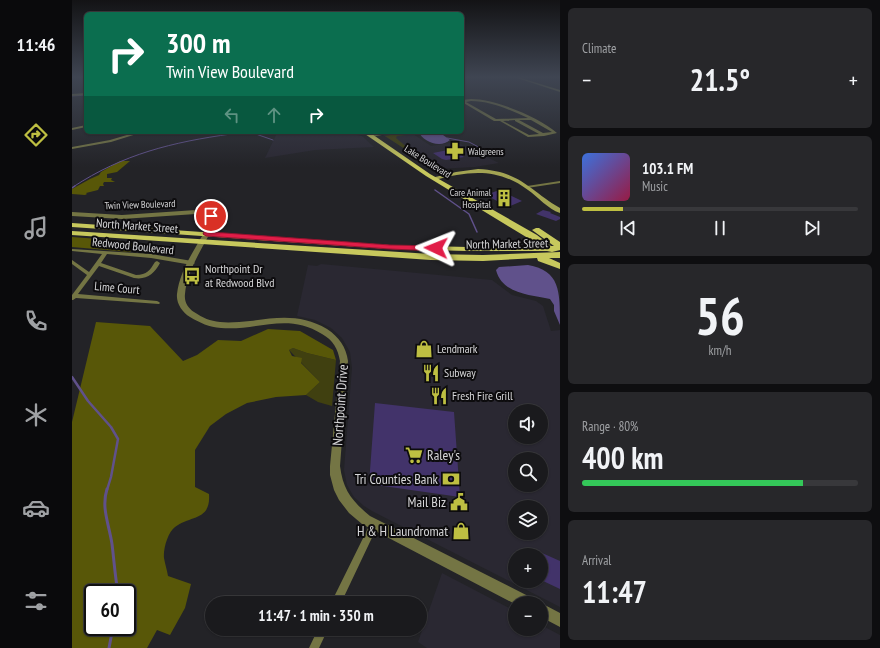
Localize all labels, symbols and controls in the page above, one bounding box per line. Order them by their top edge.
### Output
text: 300 m [166,24,230,61]
icon: right [100,28,152,80]
text: 11:46 [17,33,55,56]
text: Climate [582,40,616,57]
text: Twin View Boulevard [166,60,294,83]
text: 21.5° [690,60,750,99]
text: − [582,66,591,94]
text: + [849,66,858,94]
icon: left [221,104,243,126]
icon: ahead [263,104,285,126]
icon: right [305,104,327,126]
icon: directions [22,121,50,149]
pharmacy icon: Walgreens [445,141,465,161]
street label: Lake Boulevard [402,142,454,181]
place label: Walgreens [468,145,504,158]
text: 103.1 FM [642,159,693,178]
text: Music [642,178,668,195]
place label: Care Animal Hospital [450,186,492,211]
building icon: Care Animal Hospital [494,188,514,208]
street label: Twin View Boulevard [104,197,176,212]
pin [194,199,228,233]
icon: arrive [200,205,222,227]
icon: music [22,214,50,242]
street label: North Market Street [95,215,179,236]
icon: previous [617,217,639,239]
icon: pause [709,217,731,239]
icon: next [801,217,823,239]
position arrow [415,227,457,269]
street label: Redwood Boulevard [91,234,175,257]
street label: North Market Street [466,235,549,252]
place label: Northpoint Dr at Redwood Blvd [205,261,274,290]
bus stop icon: Northpoint Dr at Redwood Blvd [182,266,202,286]
street label: Lime Court [94,278,141,297]
text: 56 [695,282,745,349]
icon: phone [22,307,50,335]
shop icon: Lendmark [414,339,434,359]
place label: Lendmark [437,341,478,356]
text: km/h [708,342,732,359]
restaurant icon: Subway [421,363,441,383]
street label: Northpoint Drive [328,364,352,446]
place label: Subway [444,365,476,380]
restaurant icon: Fresh Fire Grill [429,386,449,406]
place label: Fresh Fire Grill [452,388,513,403]
icon: climate [22,401,50,429]
map controls [508,404,548,636]
button: sound [508,404,548,444]
text: Range · 80% [582,418,638,435]
text: 400 km [582,438,663,477]
supermarket icon: Raley's [404,445,424,465]
place label: Raley's [427,446,460,464]
button: search [508,452,548,492]
bank icon: Tri Counties Bank [441,469,461,489]
place label: Tri Counties Bank [355,470,439,488]
public building icon: Mail Biz [449,492,469,512]
place label: Mail Biz [408,493,446,511]
icon: car [22,494,50,522]
button: layers [508,500,548,540]
shop icon: H & H Laundromat [451,521,471,541]
place label: H & H Laundromat [357,522,448,540]
button: + [508,548,548,588]
text: Arrival [582,552,611,569]
text: 11:47 [582,572,647,611]
speed limit sign: 60 [84,584,136,636]
icon: filters [22,587,50,615]
button: − [508,596,548,636]
text: 11:47 · 1 min · 350 m [258,606,374,625]

